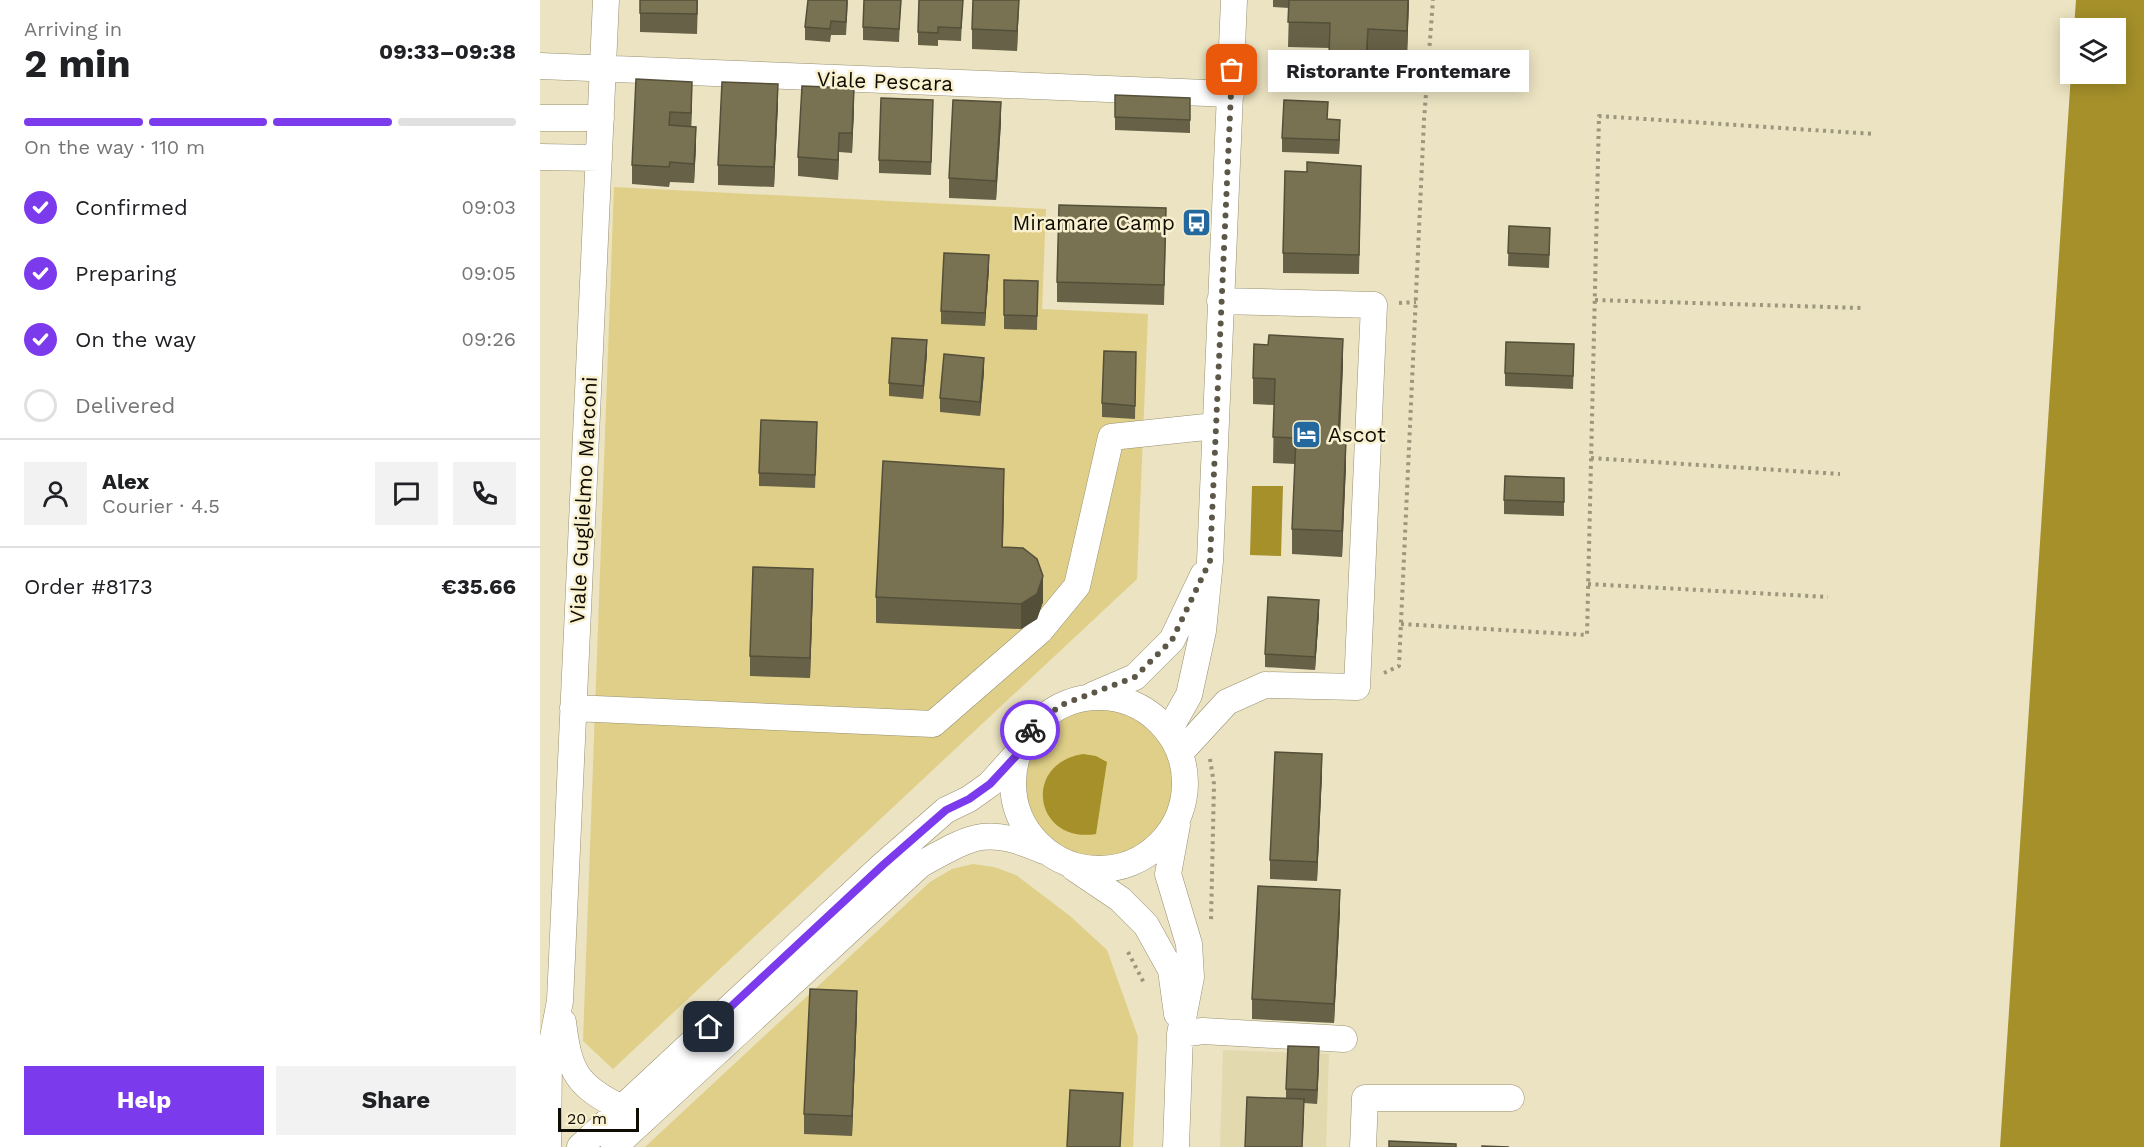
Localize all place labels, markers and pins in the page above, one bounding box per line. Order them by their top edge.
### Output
pin [1206,44,1257,95]
callout: Ristorante Frontemare [1268,49,1529,91]
bus stop icon: Miramare Camp [1180,206,1212,238]
place label: Miramare Camp [1012,210,1175,235]
hotel icon: Ascot [1291,418,1323,450]
place label: Ascot [1328,422,1386,447]
pin [683,1001,734,1052]

